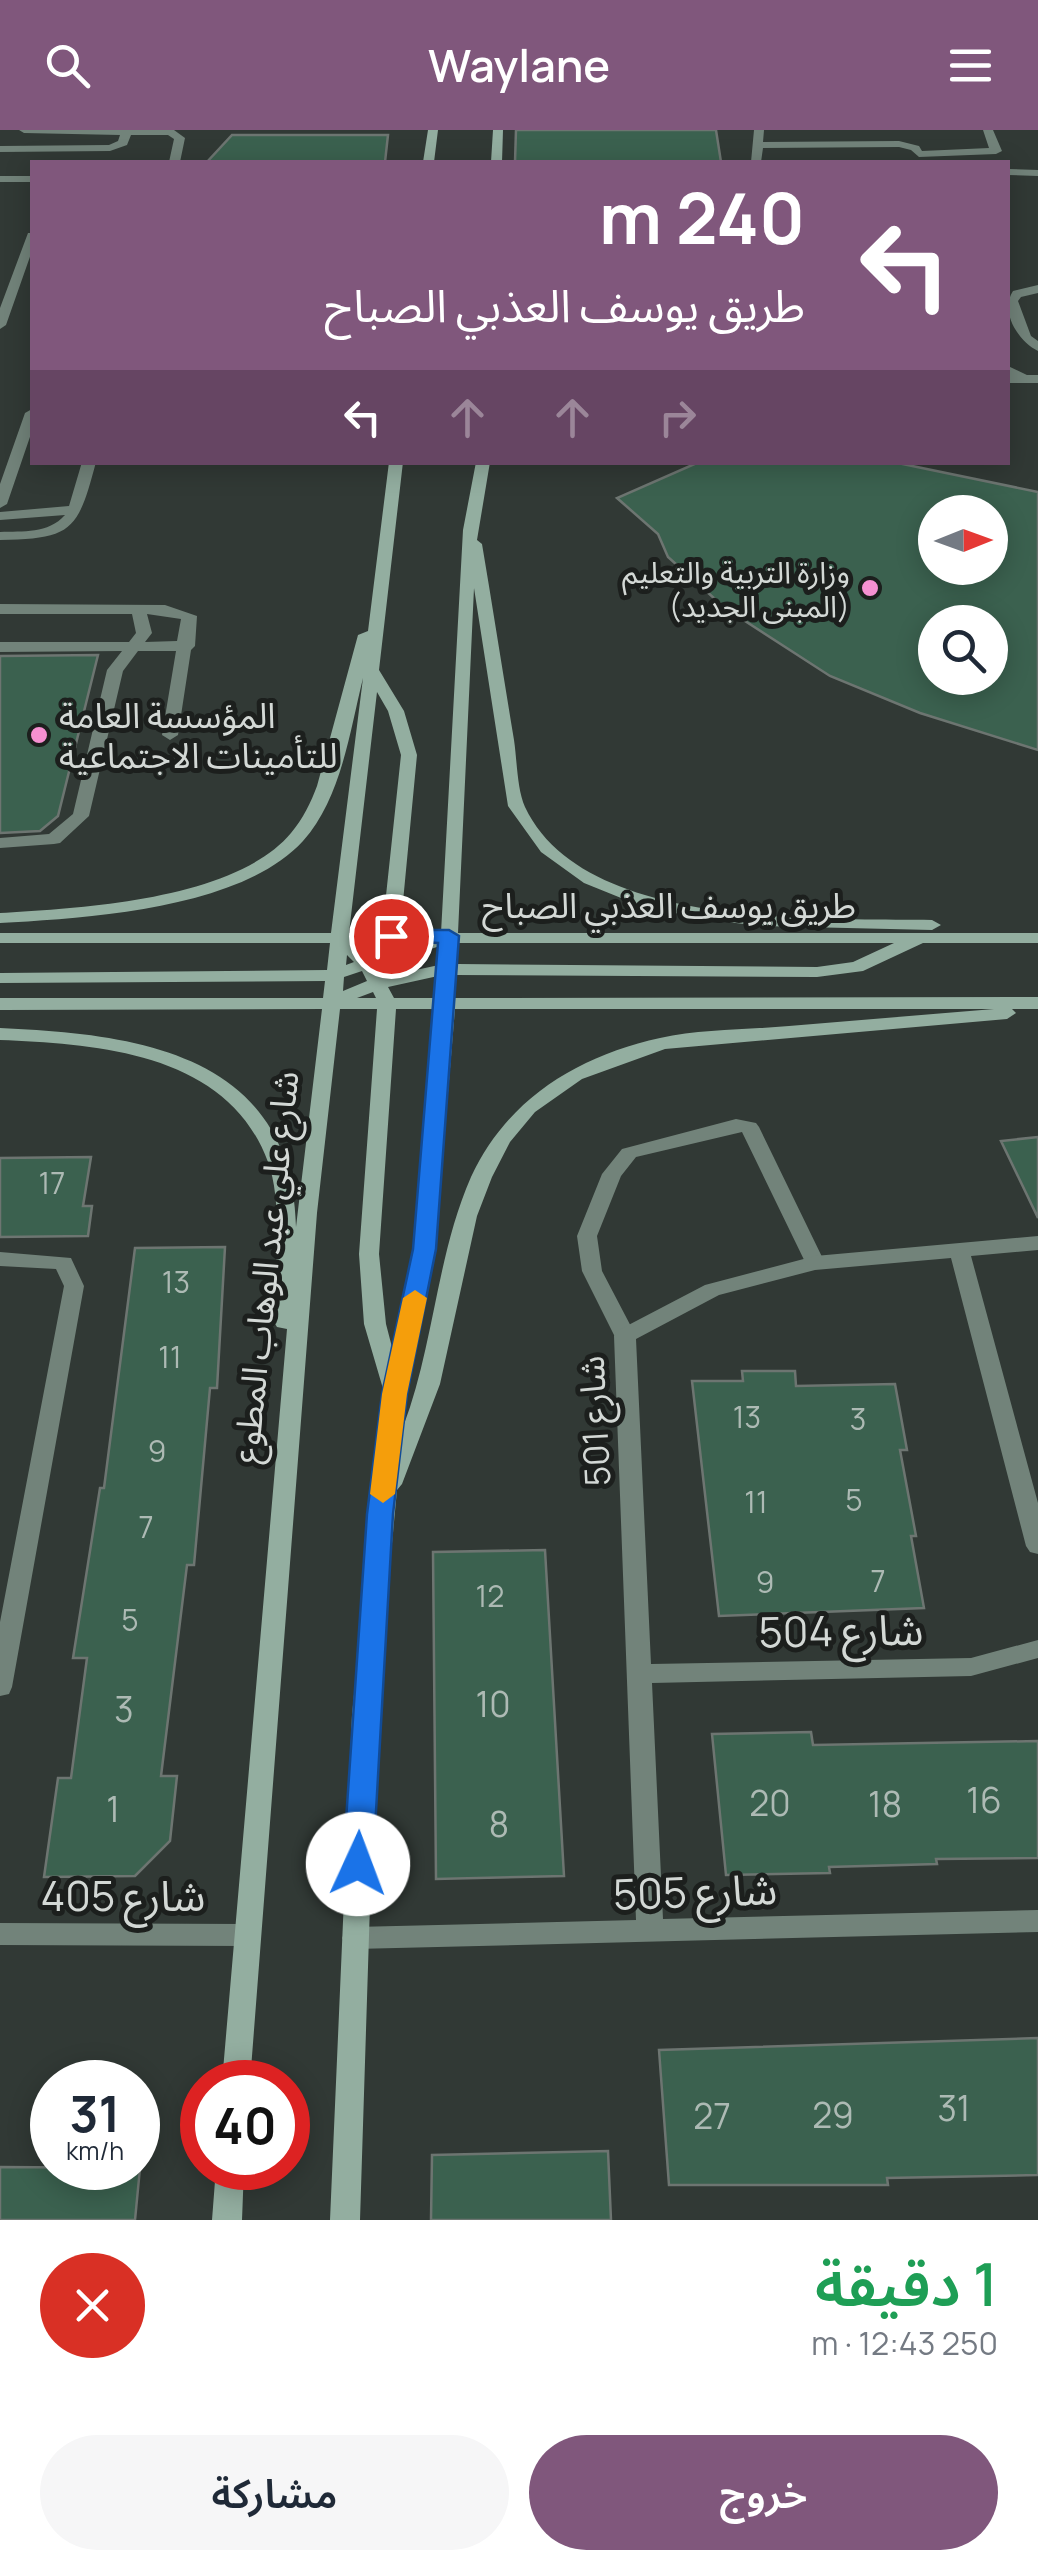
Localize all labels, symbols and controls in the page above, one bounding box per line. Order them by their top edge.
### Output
text: Waylane [428,34,610,96]
icon: search [40,38,95,93]
icon: menu [943,38,998,93]
text: 240 m [599,169,805,265]
icon: left [840,200,970,330]
text: طريق يوسف العذبي الصباح [324,274,805,336]
icon: left [335,390,390,445]
icon: ahead [440,390,495,445]
icon: ahead [545,390,600,445]
icon: right [650,390,705,445]
north arrow [918,495,1008,585]
map controls [918,495,1008,695]
place label: وزارة التربية والتعليم (المبنى الجديد) [622,551,850,626]
marker: وزارة التربية والتعليم (المبنى الجديد) [859,577,881,599]
button: search [918,605,1008,695]
place label: المؤسسة العامة للتأمينات الاجتماعية [59,691,338,779]
marker: المؤسسة العامة للتأمينات الاجتماعية [28,724,50,746]
street label: طريق يوسف العذبي الصباح [482,881,856,933]
pin [349,894,434,979]
icon: arrive [364,909,419,964]
street label: شارع علي عبد الوهاب المطوع [221,1069,314,1466]
house number: 17 [39,1162,65,1203]
house number: 13 [162,1261,190,1302]
house number: 11 [158,1336,182,1377]
street label: شارع 501 [567,1354,624,1487]
house number: 13 [733,1396,761,1437]
house number: 3 [850,1398,866,1439]
house number: 9 [148,1430,166,1471]
house number: 5 [845,1479,863,1520]
house number: 11 [744,1481,768,1522]
house number: 7 [138,1506,154,1547]
house number: 7 [870,1560,886,1601]
house number: 9 [756,1561,774,1602]
house number: 12 [476,1575,504,1616]
house number: 5 [121,1599,139,1640]
street label: شارع 504 [758,1600,924,1664]
house number: 10 [476,1680,511,1728]
house number: 3 [114,1685,134,1733]
house number: 16 [966,1776,1002,1824]
house number: 20 [749,1779,791,1827]
house number: 18 [868,1780,902,1828]
house number: 1 [106,1785,120,1833]
house number: 8 [489,1800,509,1848]
position arrow [306,1812,410,1916]
street label: شارع 505 [612,1859,778,1927]
street label: شارع 405 [41,1866,205,1928]
speed limit sign: 40 [180,2060,310,2190]
text: 31 [70,2079,120,2147]
house number: 31 [937,2084,971,2132]
house number: 29 [812,2091,854,2139]
house number: 27 [693,2092,731,2140]
text: km/h [66,2133,124,2168]
text: 1 دقيقة [815,2242,998,2324]
button: close [40,2253,145,2358]
text: 250 m · 12:43 [811,2321,998,2365]
button: مشاركة [40,2435,509,2550]
button: خروج [529,2435,998,2550]

